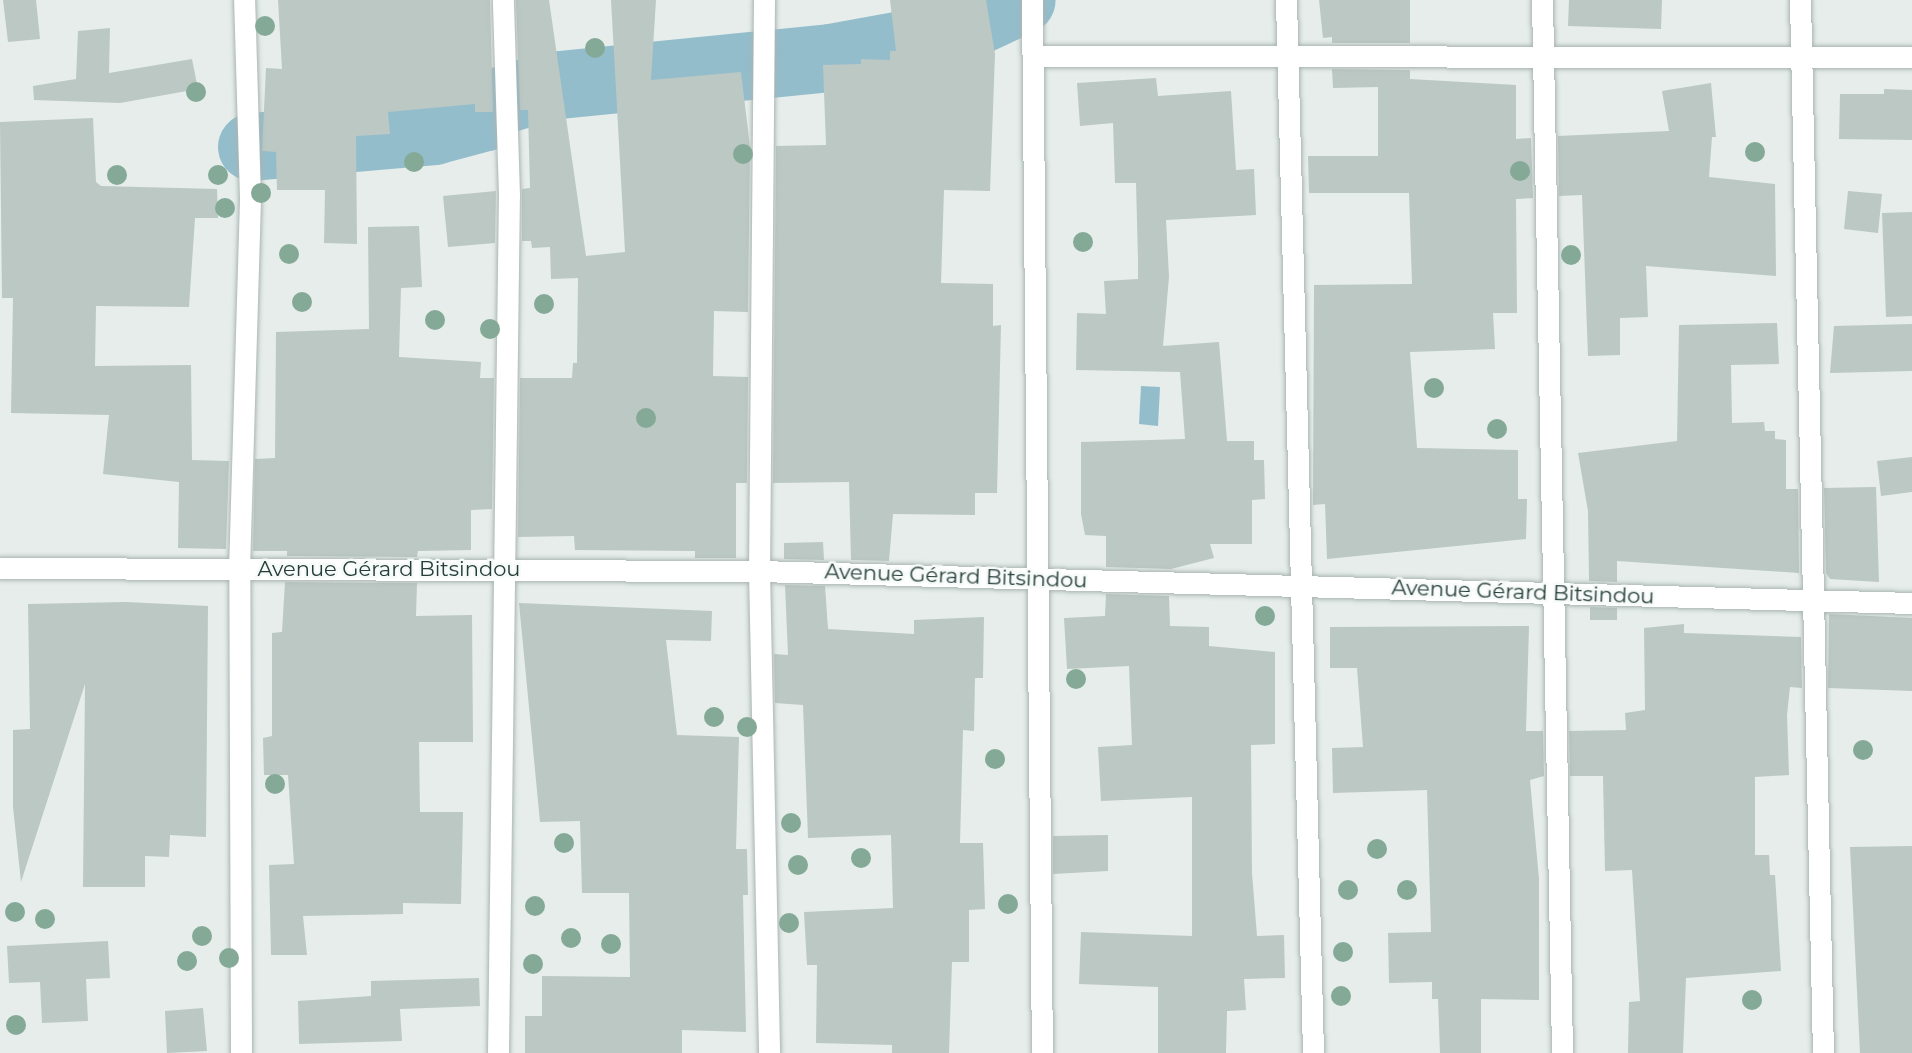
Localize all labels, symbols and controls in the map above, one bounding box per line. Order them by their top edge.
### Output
street label: Avenue Gérard Bitsindou [258,556,520,582]
street label: Avenue Gérard Bitsindou [824,559,1088,593]
street label: Avenue Gérard Bitsindou [1391,575,1655,609]

